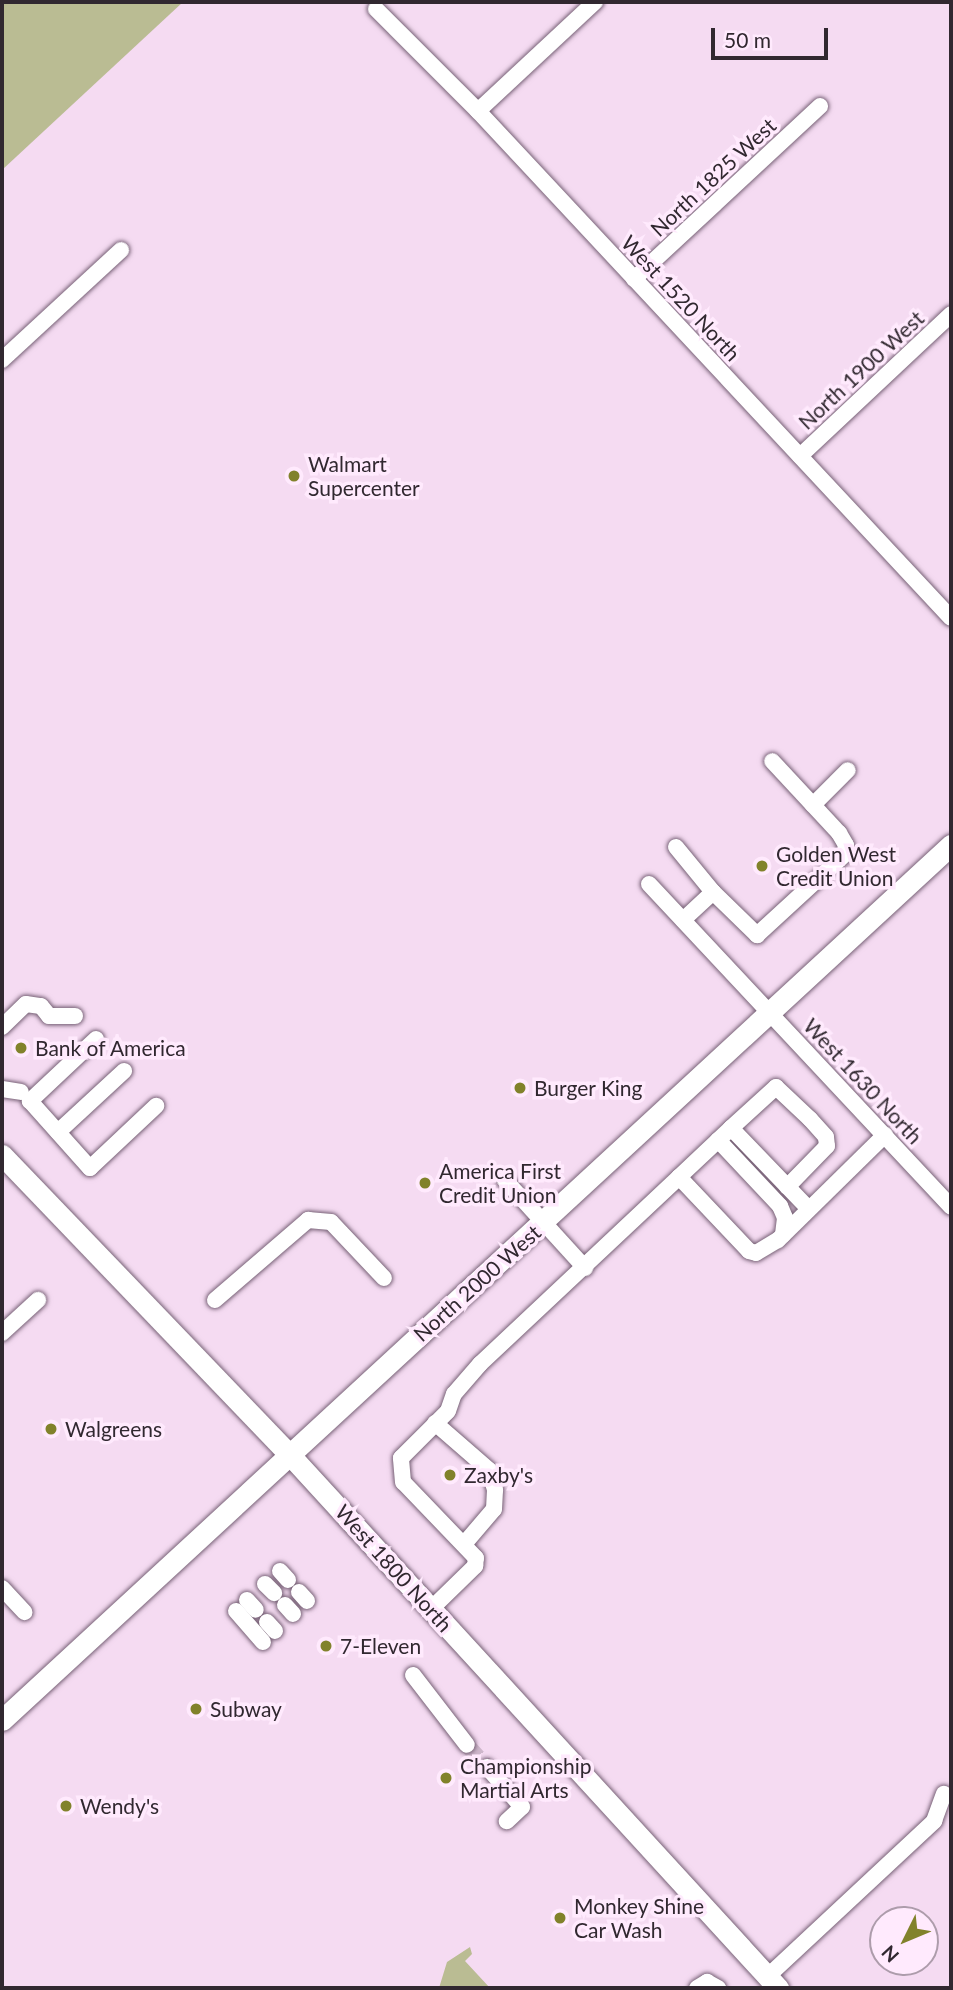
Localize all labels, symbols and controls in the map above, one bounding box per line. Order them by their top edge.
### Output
scale bar [715,14,832,58]
text: 50 m [724,27,771,52]
street label: North 1825 West [645,112,781,242]
street label: West 1520 North [616,230,746,366]
street label: North 1900 West [793,305,929,435]
place label: Walmart Supercenter [308,451,420,501]
marker: Walmart Supercenter [286,468,302,484]
place label: Golden West Credit Union [776,841,896,891]
marker: Golden West Credit Union [754,858,770,874]
street label: West 1630 North [798,1013,928,1149]
place label: Bank of America [35,1035,187,1061]
marker: Bank of America [13,1040,29,1056]
place label: Burger King [534,1075,643,1101]
marker: Burger King [512,1080,528,1096]
place label: America First Credit Union [439,1158,561,1208]
marker: America First Credit Union [417,1175,433,1191]
street label: North 2000 West [408,1219,546,1347]
place label: Walgreens [65,1416,162,1442]
marker: Walgreens [43,1421,59,1437]
place label: Zaxby's [464,1462,533,1488]
marker: Zaxby's [442,1467,458,1483]
street label: West 1800 North [330,1499,458,1637]
place label: 7-Eleven [340,1633,421,1659]
marker: 7-Eleven [318,1638,334,1654]
place label: Subway [210,1696,282,1722]
marker: Subway [188,1701,204,1717]
place label: Championship Martial Arts [460,1753,592,1803]
marker: Championship Martial Arts [438,1770,454,1786]
place label: Wendy's [80,1793,159,1819]
marker: Wendy's [58,1798,74,1814]
place label: Monkey Shine Car Wash [574,1893,705,1943]
north arrow [869,1906,939,1976]
marker: Monkey Shine Car Wash [552,1910,568,1926]
text: N [876,1941,903,1968]

